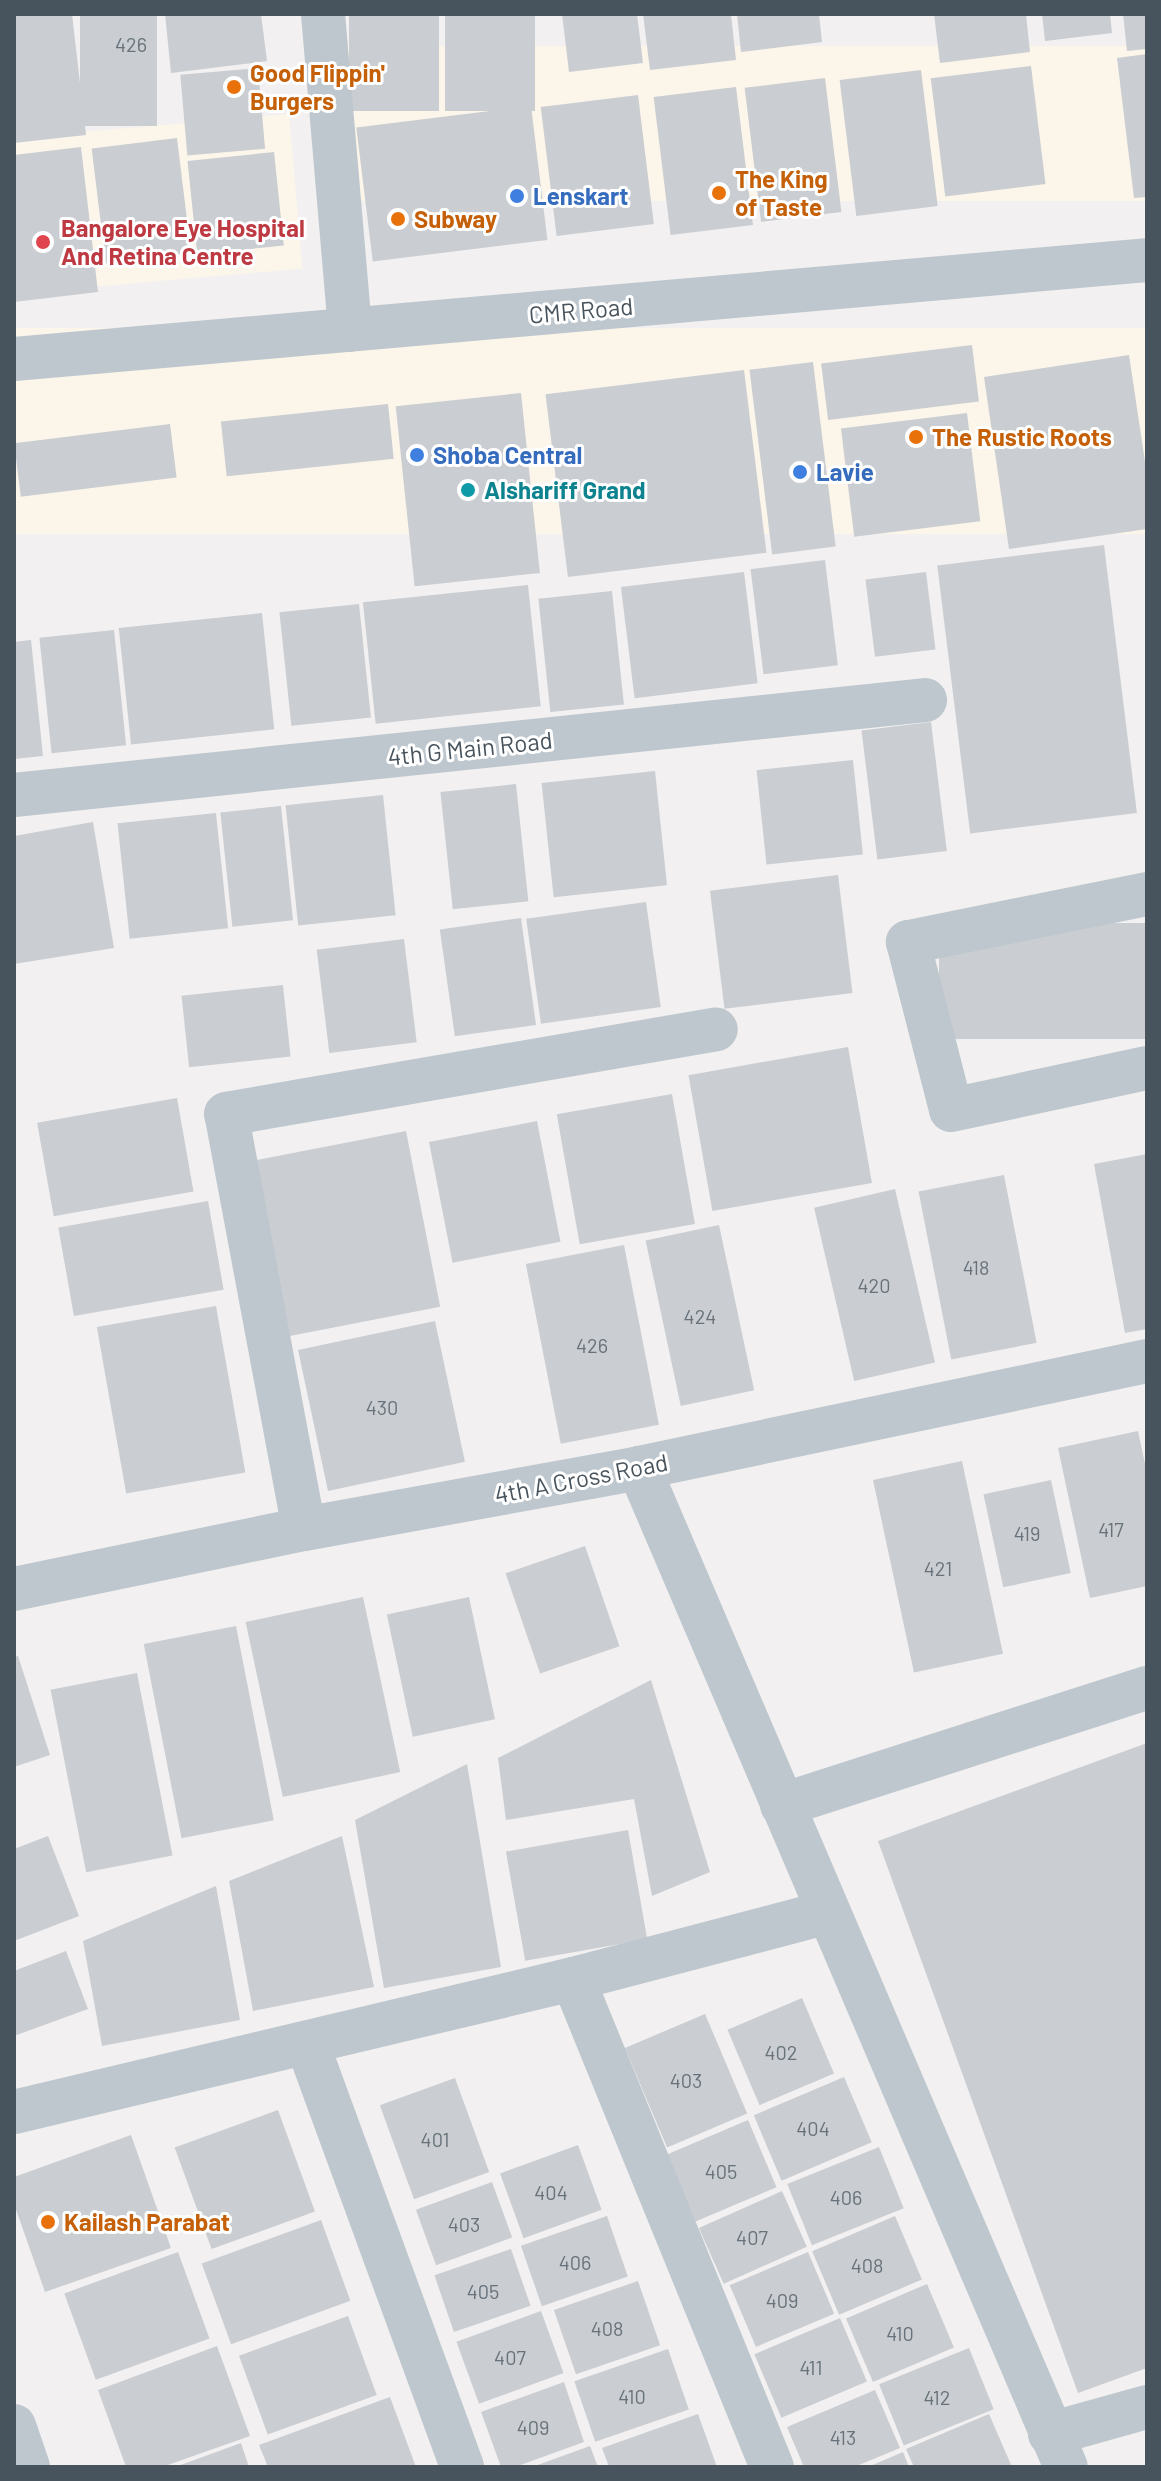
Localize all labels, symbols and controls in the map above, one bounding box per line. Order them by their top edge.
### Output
house number: 426 [115,32,147,56]
place label: Good Flippin' Burgers [250,59,385,115]
marker: Good Flippin' Burgers [225,78,243,96]
place label: The King of Taste [735,165,828,221]
place label: Lenskart [533,182,628,210]
marker: The King of Taste [710,184,728,202]
marker: Lenskart [508,187,526,205]
place label: Subway [414,205,497,233]
marker: Subway [389,210,407,228]
place label: Bangalore Eye Hospital And Retina Centre [61,214,305,270]
marker: Bangalore Eye Hospital And Retina Centre [32,231,54,253]
street label: CMR Road [528,291,634,329]
place label: The Rustic Roots [932,423,1112,451]
marker: The Rustic Roots [907,428,925,446]
place label: Shoba Central [433,441,582,469]
marker: Shoba Central [408,446,426,464]
place label: Lavie [816,458,874,486]
marker: Lavie [791,463,809,481]
place label: Alshariff Grand [484,476,646,504]
marker: Alshariff Grand [459,481,477,499]
street label: 4th G Main Road [386,725,554,771]
house number: 418 [963,1255,989,1279]
house number: 420 [857,1273,891,1297]
house number: 424 [684,1304,716,1328]
house number: 426 [576,1333,608,1357]
house number: 430 [366,1395,398,1419]
street label: 4th A Cross Road [492,1447,670,1509]
house number: 417 [1098,1517,1124,1541]
house number: 419 [1014,1521,1040,1545]
house number: 421 [924,1556,952,1580]
house number: 402 [764,2040,798,2064]
house number: 403 [670,2068,702,2092]
house number: 404 [796,2116,830,2140]
house number: 401 [421,2127,449,2151]
house number: 405 [705,2159,737,2183]
house number: 404 [534,2180,568,2204]
house number: 406 [830,2185,862,2209]
place label: Kailash Parabat [64,2208,230,2236]
house number: 403 [448,2212,480,2236]
marker: Kailash Parabat [39,2213,57,2231]
house number: 407 [736,2225,768,2249]
house number: 406 [559,2250,591,2274]
house number: 408 [851,2253,883,2277]
house number: 405 [467,2279,499,2303]
house number: 409 [766,2288,798,2312]
house number: 408 [591,2316,623,2340]
house number: 410 [886,2321,914,2345]
house number: 407 [494,2345,526,2369]
house number: 411 [799,2355,823,2379]
house number: 410 [618,2384,646,2408]
house number: 412 [924,2385,950,2409]
house number: 409 [517,2415,549,2439]
house number: 413 [830,2425,856,2449]

